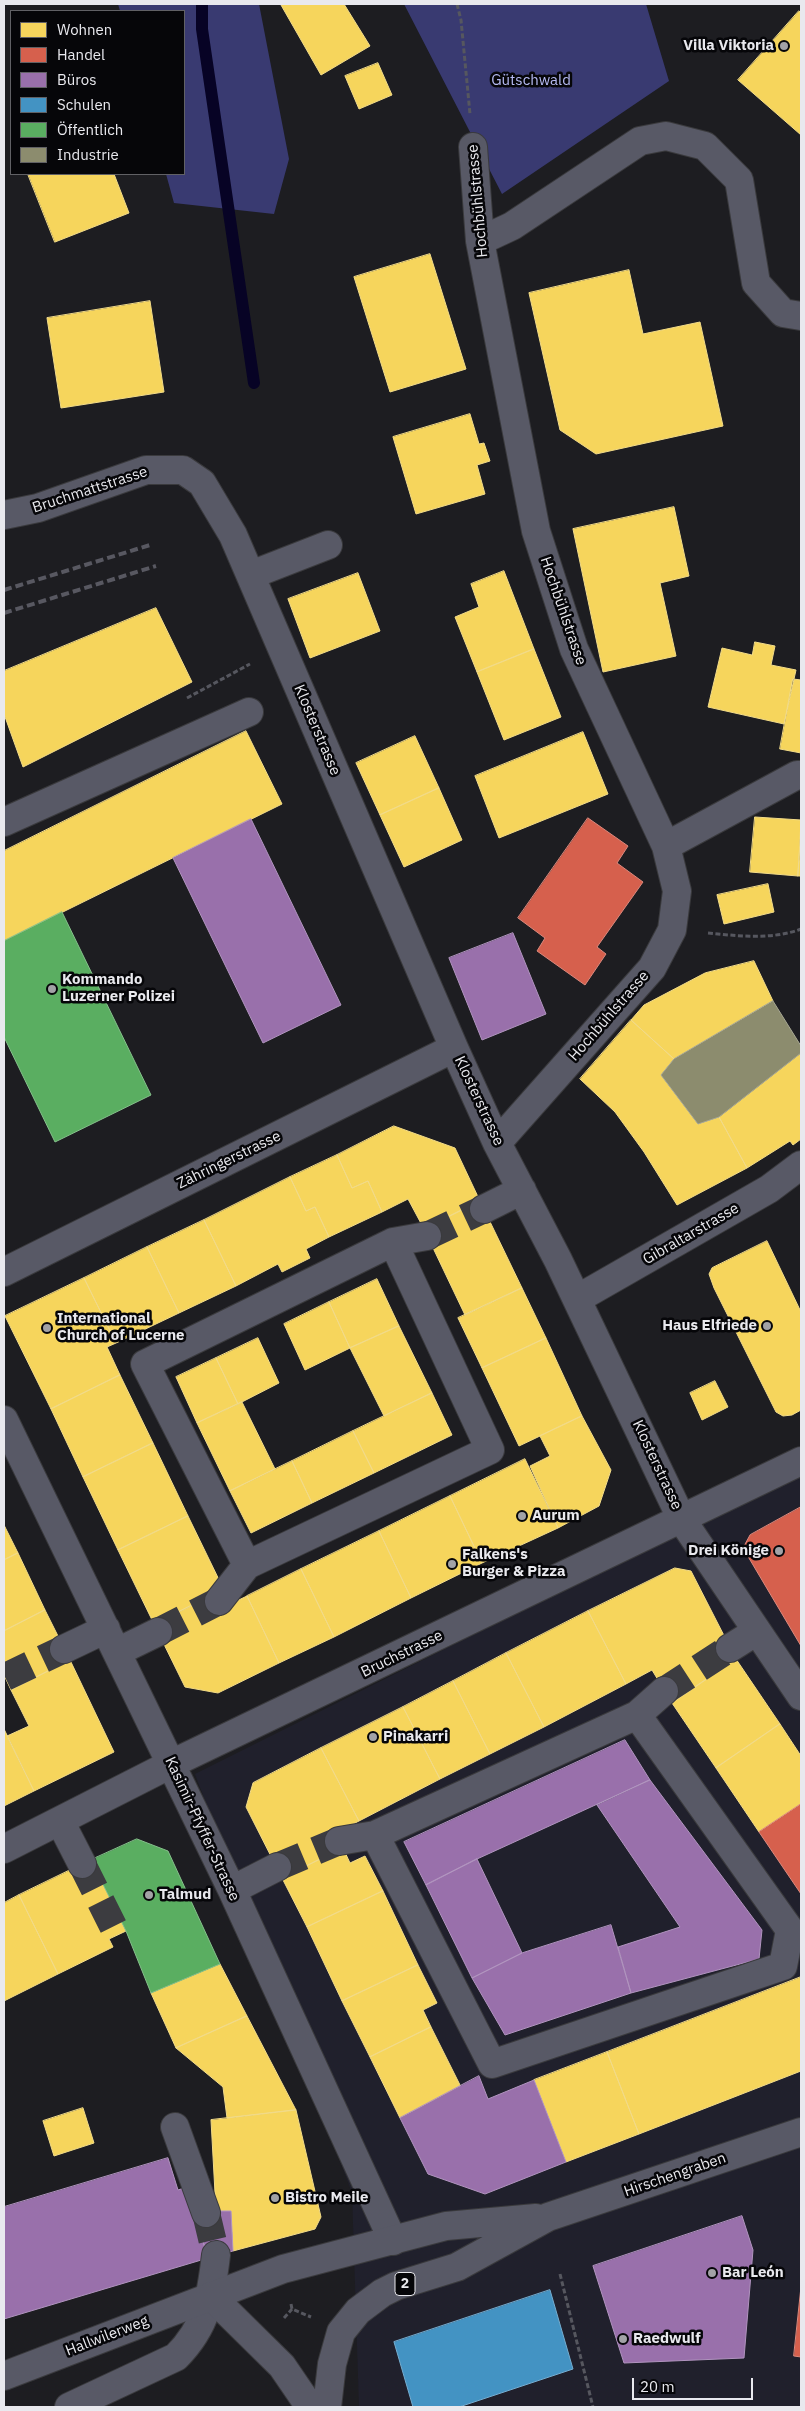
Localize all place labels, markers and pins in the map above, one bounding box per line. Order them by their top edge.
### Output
place label: Villa Viktoria [683,37,774,55]
marker: Villa Viktoria [778,40,790,52]
place label: Kommando Luzerner Polizei [62,971,175,1006]
marker: Kommando Luzerner Polizei [46,983,58,995]
place label: International Church of Lucerne [57,1310,185,1345]
place label: Haus Elfriede [662,1317,757,1335]
marker: Haus Elfriede [761,1320,773,1332]
marker: International Church of Lucerne [41,1322,53,1334]
place label: Aurum [532,1507,580,1525]
marker: Aurum [516,1510,528,1522]
place label: Drei Könige [688,1542,769,1560]
marker: Drei Könige [773,1545,785,1557]
place label: Falkens's Burger & Pizza [462,1546,566,1581]
marker: Falkens's Burger & Pizza [446,1558,458,1570]
place label: Pinakarri [383,1728,448,1746]
marker: Pinakarri [367,1731,379,1743]
place label: Talmud [159,1886,211,1904]
marker: Talmud [143,1889,155,1901]
place label: Bistro Meile [285,2189,368,2207]
marker: Bistro Meile [269,2192,281,2204]
place label: Bar León [722,2264,784,2282]
marker: Bar León [706,2267,718,2279]
place label: Raedwulf [633,2330,701,2348]
marker: Raedwulf [617,2333,629,2345]

